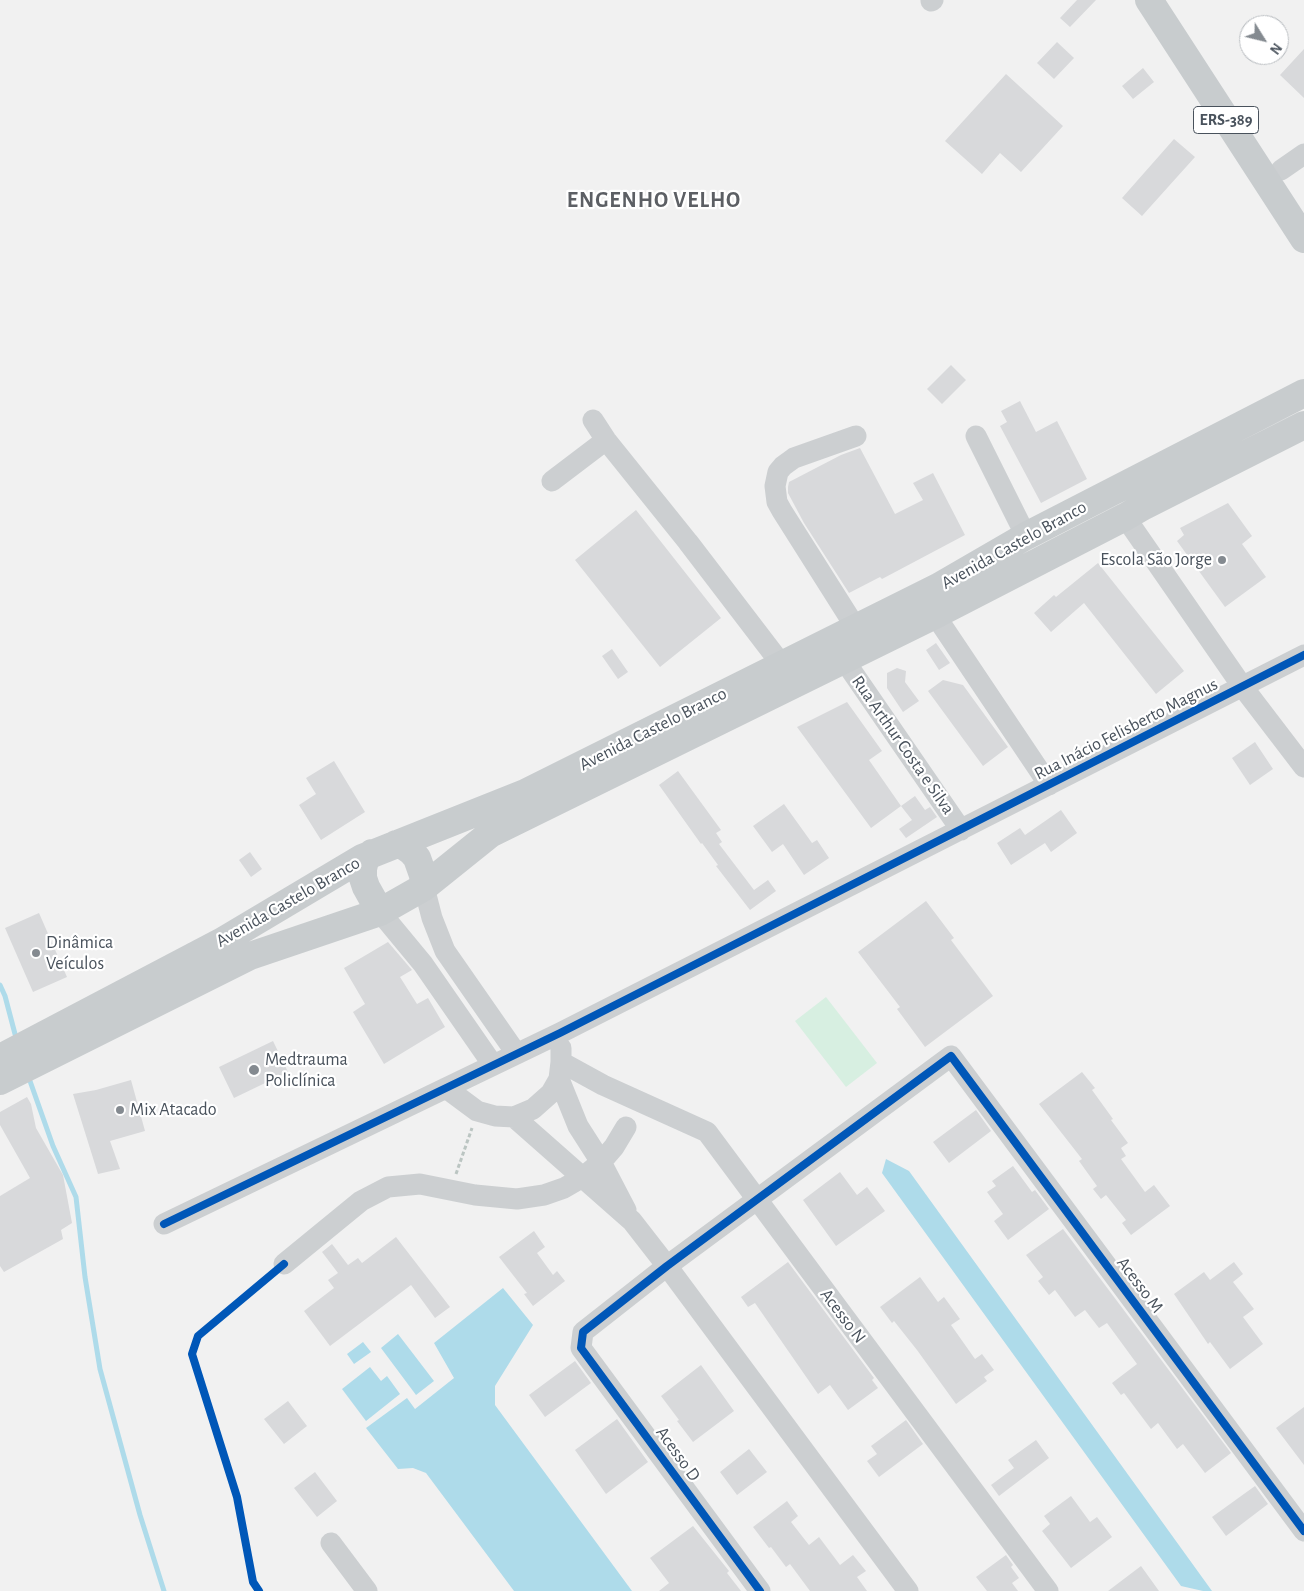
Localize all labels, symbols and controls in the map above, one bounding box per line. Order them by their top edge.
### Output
north arrow [1239,15,1289,65]
text: N [1267,40,1284,56]
road number: ERS-389 [1194,106,1258,134]
district label: ENGENHO VELHO [565,187,743,213]
street label: Avenida Castelo Branco [938,496,1090,594]
place label: Escola São Jorge [1100,549,1212,571]
marker: Escola São Jorge [1216,554,1228,566]
street label: Rua Arthur Costa e Silva [847,671,959,819]
street label: Rua Inácio Felisberto Magnus [1031,673,1221,785]
street label: Avenida Castelo Branco [576,682,730,776]
street label: Avenida Castelo Branco [212,852,364,952]
place label: Dinâmica Veículos [46,932,113,974]
marker: Dinâmica Veículos [30,947,42,959]
place label: Medtrauma Policlínica [265,1049,348,1092]
marker: Medtrauma Policlínica [247,1063,261,1077]
place label: Mix Atacado [130,1099,217,1121]
marker: Mix Atacado [114,1104,126,1116]
street label: Acesso M [1112,1253,1168,1317]
street label: Acesso N [815,1284,871,1348]
street label: Acesso D [651,1423,705,1485]

